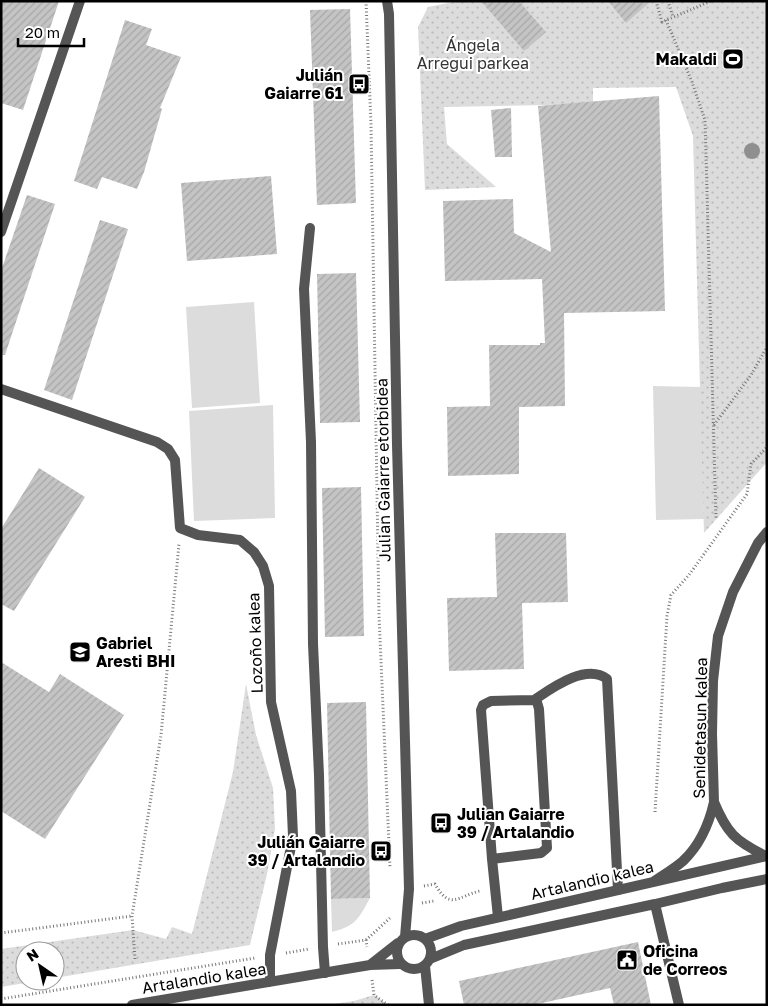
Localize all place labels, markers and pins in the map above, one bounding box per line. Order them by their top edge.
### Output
sports icon: Makaldi [721,47,745,71]
place label: Makaldi [656,49,717,69]
place label: Julián Gaiarre 61 [264,65,343,103]
bus stop icon: Julián Gaiarre 61 [347,72,371,96]
place label: Gabriel Aresti BHI [96,633,175,671]
school or university icon: Gabriel Aresti BHI [68,640,92,664]
place label: Julian Gaiarre 39 / Artalandio [457,804,575,842]
bus stop icon: Julian Gaiarre 39 / Artalandio [429,811,453,835]
place label: Julián Gaiarre 39 / Artalandio [248,832,365,870]
bus stop icon: Julián Gaiarre 39 / Artalandio [369,839,393,863]
place label: Oficina de Correos [643,941,728,979]
public building icon: Oficina de Correos [615,948,639,972]

